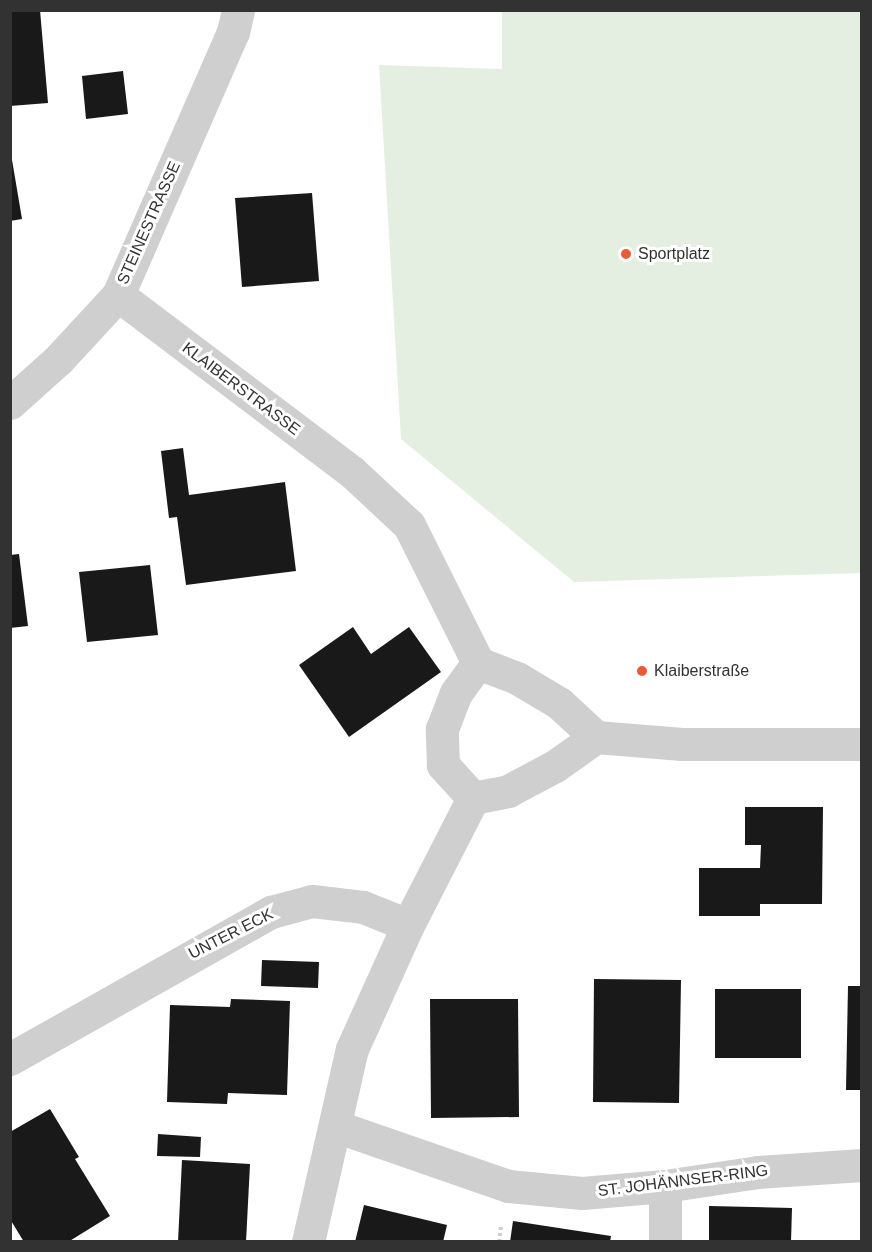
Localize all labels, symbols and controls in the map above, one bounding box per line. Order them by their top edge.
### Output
street label: STEINESTRASSE [113,159,185,287]
place label: Sportplatz [638,244,710,264]
marker: Sportplatz [619,247,633,261]
street label: KLAIBERSTRASSE [178,339,304,439]
place label: Klaiberstraße [654,661,749,681]
marker: Klaiberstraße [635,664,649,678]
street label: UNTER ECK [185,904,277,964]
street label: ST. JOHÄNNSER-RING [597,1161,769,1201]

